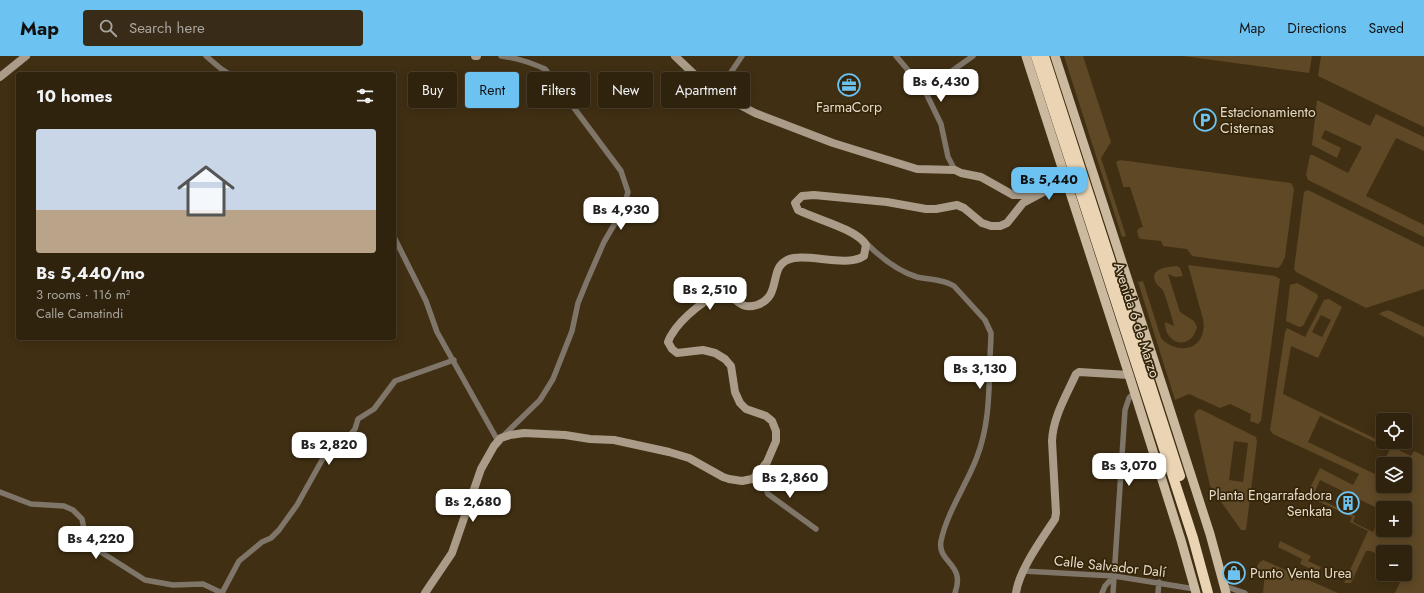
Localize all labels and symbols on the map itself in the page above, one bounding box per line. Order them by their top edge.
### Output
pin: Bs 6,430 [900,69,982,103]
office icon: FarmaCorp [836,72,862,98]
place label: FarmaCorp [816,97,882,117]
place label: Estacionamiento Cisternas [1220,102,1316,138]
parking icon: Estacionamiento Cisternas [1192,107,1218,133]
pin: Bs 5,440 [1008,167,1090,201]
pin: Bs 4,930 [580,197,662,231]
street label: Avenida 6 de Marzo [1109,260,1165,381]
pin: Bs 2,510 [669,277,751,311]
pin: Bs 3,130 [939,356,1021,390]
pin: Bs 2,820 [288,432,370,466]
pin: Bs 3,070 [1088,453,1170,487]
pin: Bs 2,860 [749,465,831,499]
place label: Planta Engarrafadora Senkata [1209,485,1332,521]
pin: Bs 2,680 [432,489,514,523]
building icon: Planta Engarrafadora Senkata [1335,490,1361,516]
pin: Bs 4,220 [55,526,137,560]
street label: Calle Salvador Dalí [1053,550,1168,582]
shop icon: Punto Venta Urea [1221,560,1247,586]
place label: Punto Venta Urea [1250,563,1352,583]

